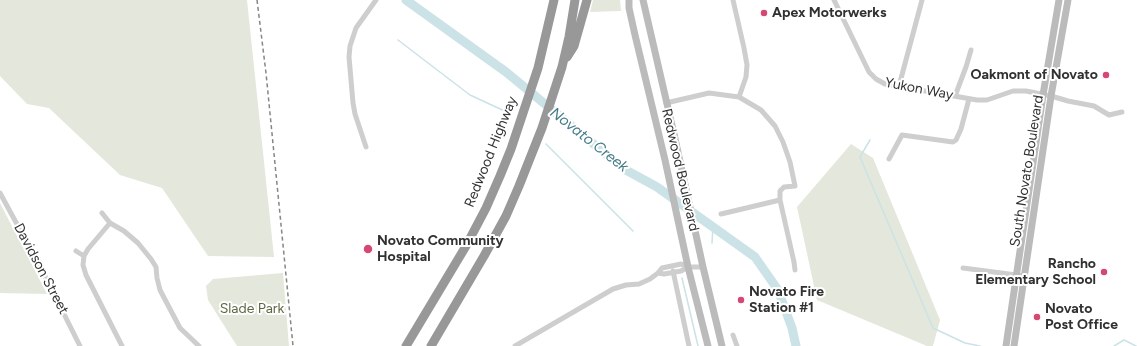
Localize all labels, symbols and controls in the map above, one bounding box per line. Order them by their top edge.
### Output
place label: Apex Motorwerks [772,5,886,21]
marker: Apex Motorwerks [759,8,769,18]
place label: Oakmont of Novato [970,67,1098,83]
marker: Oakmont of Novato [1101,70,1111,80]
street label: Yukon Way [883,74,955,104]
street label: Redwood Highway [461,94,521,210]
street label: South Novato Boulevard [1007,94,1047,248]
water label: Novato Creek [546,104,632,176]
street label: Redwood Boulevard [658,107,702,233]
street label: Davidson Street [10,221,72,317]
place label: Novato Community Hospital [377,233,504,266]
marker: Novato Community Hospital [362,243,374,255]
place label: Rancho Elementary School [975,256,1096,288]
marker: Rancho Elementary School [1099,267,1109,277]
place label: Novato Fire Station #1 [749,284,824,316]
marker: Novato Fire Station #1 [736,295,746,305]
park label: Slade Park [220,301,284,317]
place label: Novato Post Office [1045,301,1118,334]
marker: Novato Post Office [1032,312,1042,322]

